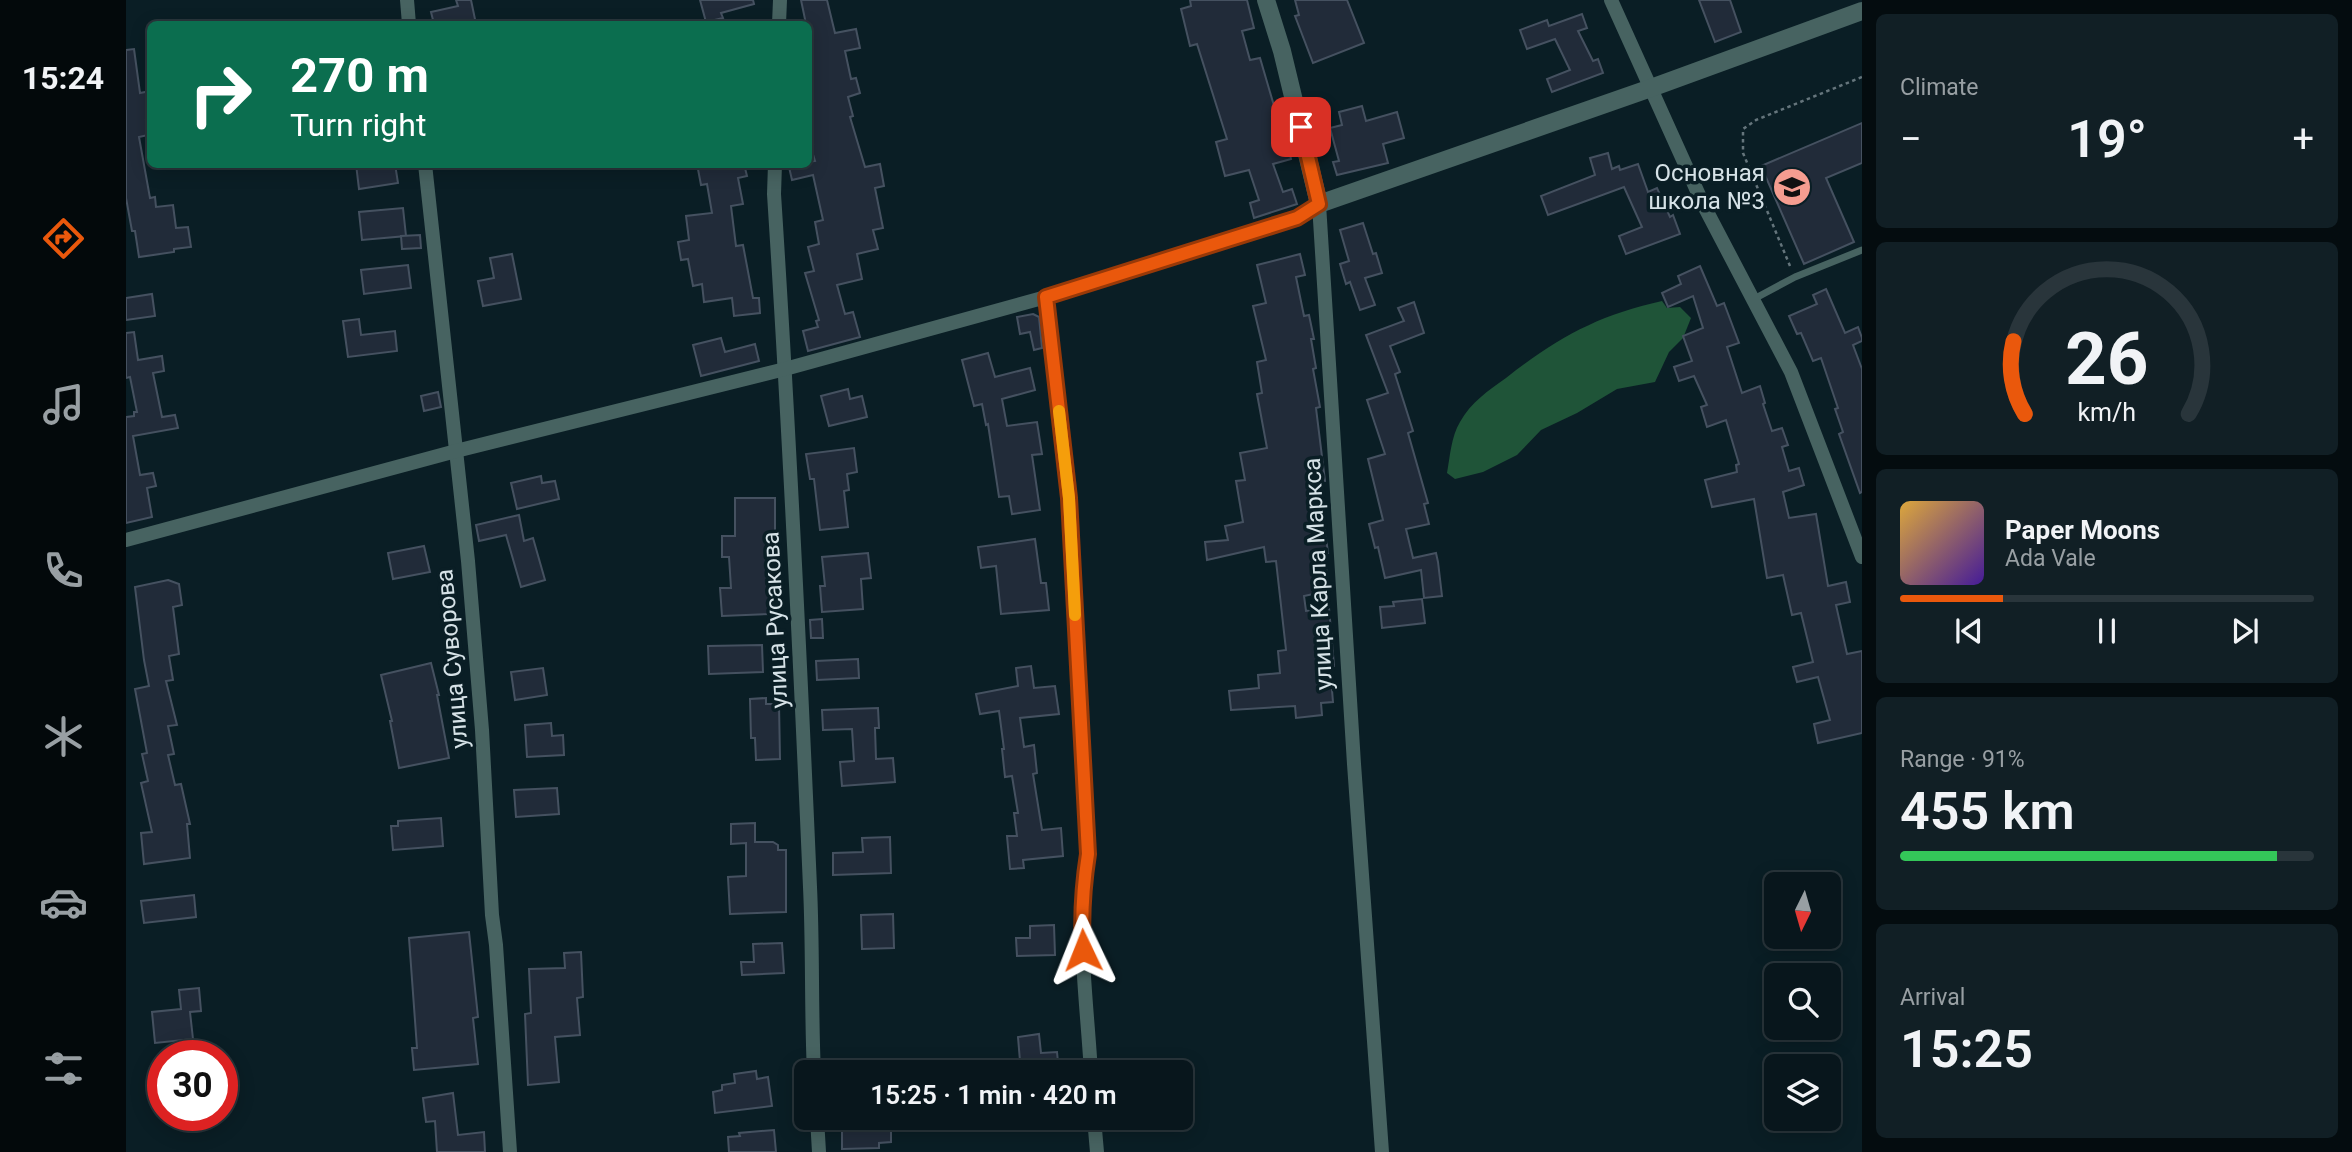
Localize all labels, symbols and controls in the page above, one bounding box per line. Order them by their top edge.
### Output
text: 270 m [290,47,429,104]
icon: right [175,49,266,140]
text: 15:24 [22,59,104,97]
text: Climate [1900,74,1979,101]
pin [1271,97,1331,157]
text: Turn right [290,106,426,144]
icon: arrive [1282,108,1320,146]
text: 19° [2067,109,2147,170]
text: − [1900,117,1922,161]
text: + [2292,117,2314,161]
place label: Основная школа №3 [1648,159,1765,215]
school or university icon: Основная школа №3 [1771,166,1813,208]
icon: directions [39,214,88,263]
text: 26 [2065,317,2149,403]
icon: music [39,380,88,429]
text: km/h [2078,398,2136,427]
street label: улица Карла Маркса [1298,457,1338,691]
text: Paper Moons [2005,515,2160,545]
street label: улица Русакова [756,531,794,709]
text: Ada Vale [2005,545,2096,572]
icon: phone [39,546,88,595]
street label: улица Суворова [430,568,474,750]
icon: previous [1950,612,1988,650]
icon: pause [2088,612,2126,650]
icon: next [2226,612,2264,650]
icon: climate [39,712,88,761]
text: Range · 91% [1900,746,2025,773]
text: 455 km [1900,781,2075,842]
north arrow [1764,872,1841,948]
map controls [1764,872,1841,1131]
icon: car [39,878,88,927]
position arrow [1046,913,1120,987]
button: search [1764,963,1841,1040]
text: Arrival [1900,984,1965,1011]
text: 15:25 [1900,1019,2033,1080]
speed limit sign: 30 [147,1040,238,1131]
icon: filters [39,1044,88,1093]
button: layers [1764,1054,1841,1131]
text: 15:25 · 1 min · 420 m [870,1080,1117,1110]

